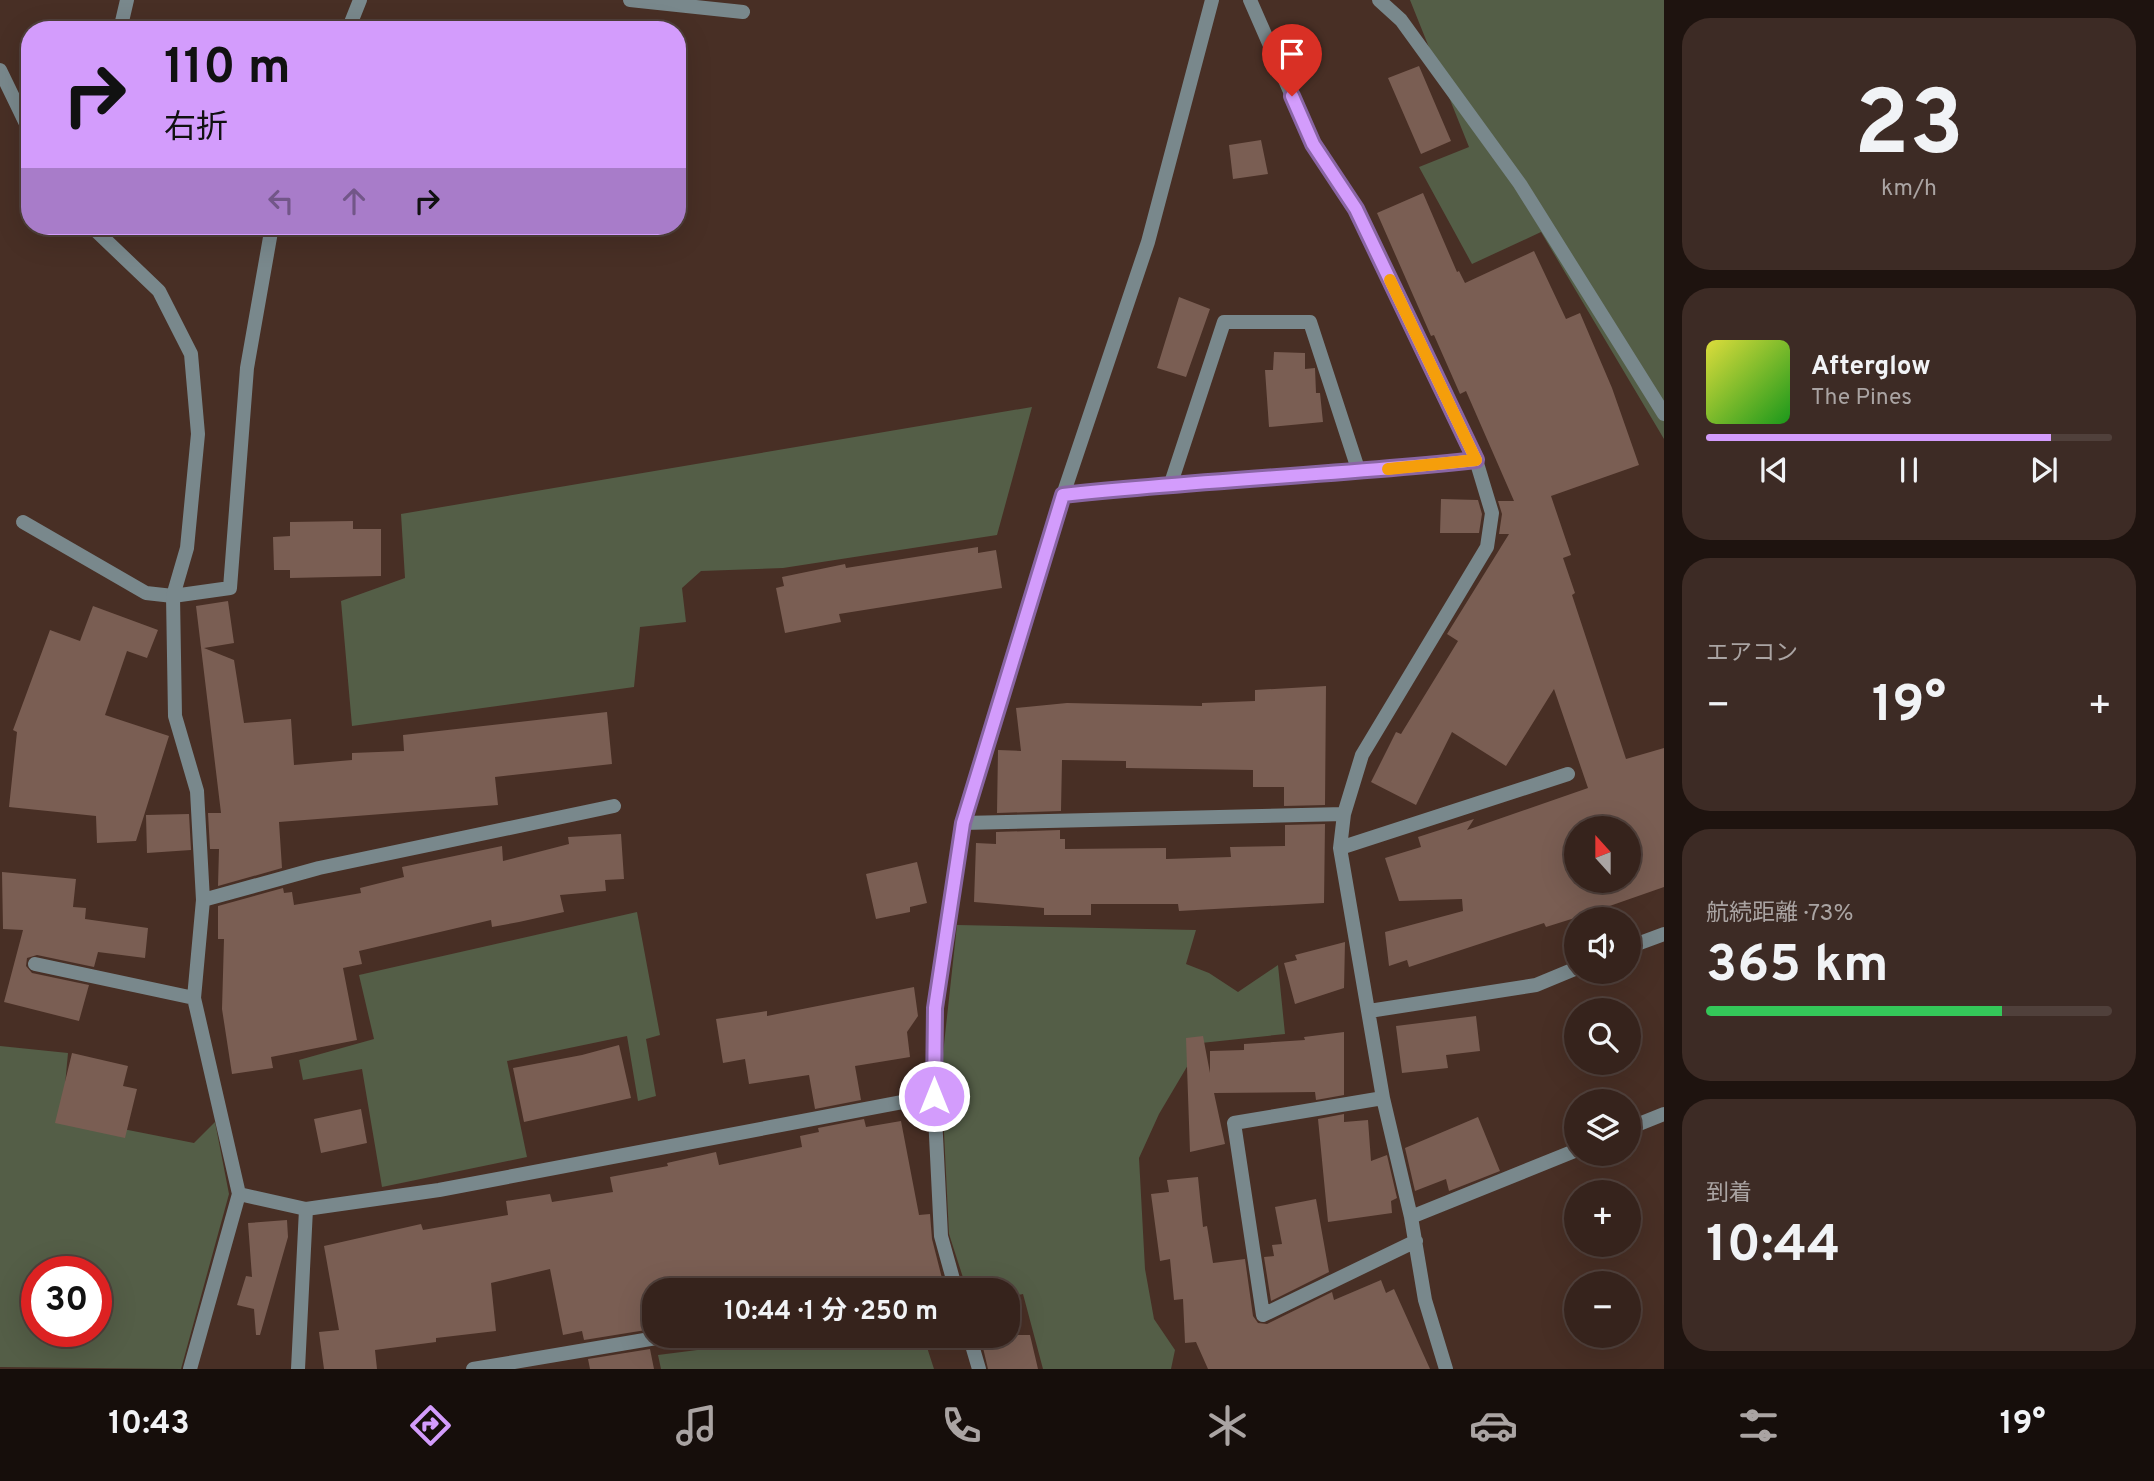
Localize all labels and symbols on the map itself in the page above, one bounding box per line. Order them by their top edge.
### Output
pin [1262,24,1322,96]
north arrow [1564,816,1642,892]
position arrow [897,1059,971,1133]
speed limit sign: 30 [21,1256,112,1347]

